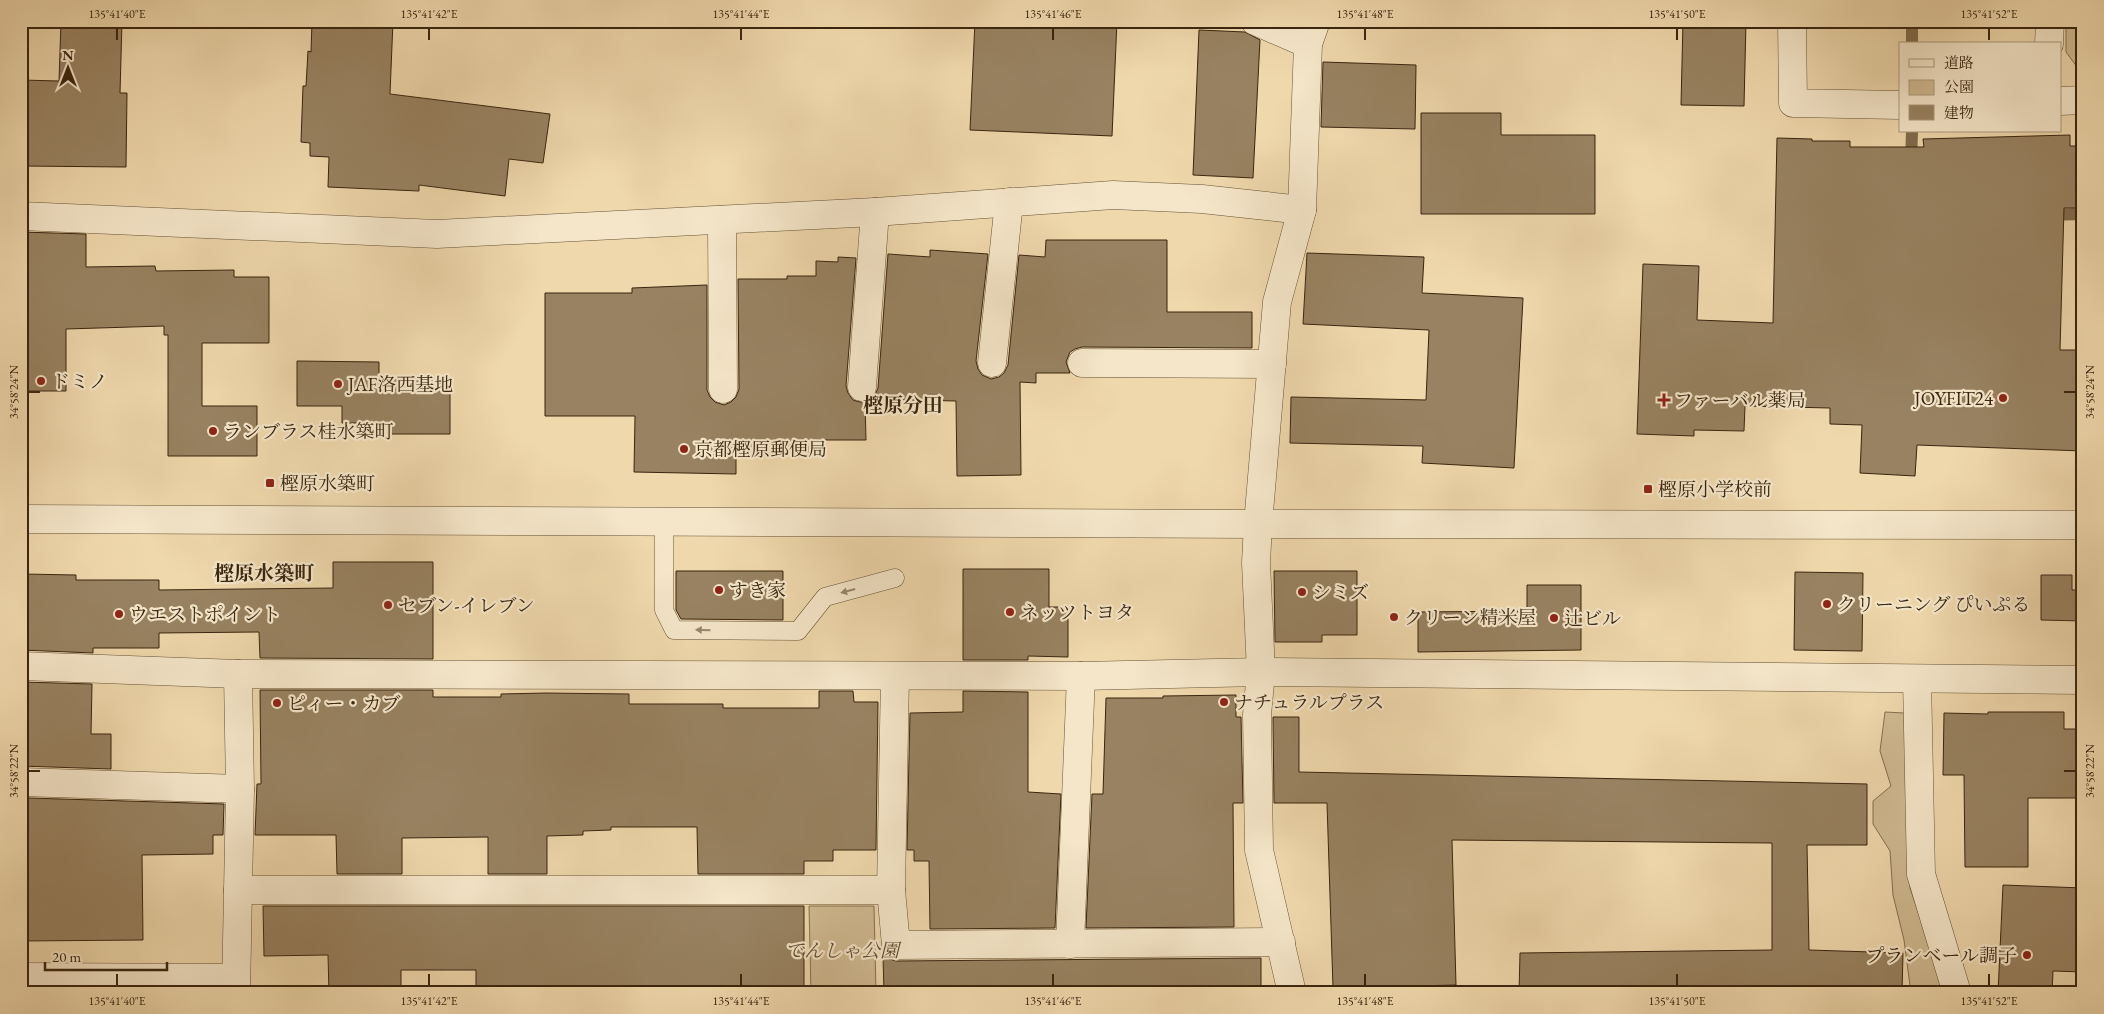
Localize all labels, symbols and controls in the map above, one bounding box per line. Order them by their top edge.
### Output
text: 135°41'40"E [89,6,146,22]
text: 135°41'42"E [401,6,458,22]
text: 135°41'44"E [713,6,770,22]
text: 135°41'46"E [1025,6,1082,22]
text: 135°41'48"E [1337,6,1394,22]
text: 135°41'50"E [1649,6,1706,22]
text: 135°41'52"E [1961,6,2018,22]
north arrow [42,42,92,92]
legend [1899,42,2062,132]
text: N [62,46,74,64]
text: 道路 [1944,53,1974,72]
text: 公園 [1944,77,1974,96]
text: 建物 [1944,103,1974,122]
text: 34°58'24"N [6,365,22,419]
text: 34°58'24"N [2082,365,2098,419]
place label: ドミノ [51,369,108,394]
place label: JAF洛西基地 [346,372,453,397]
marker: ドミノ [35,375,47,387]
marker: JAF洛西基地 [332,378,344,390]
place label: JOYFIT24 [1912,386,1994,411]
place label: ファーバル薬局 [1674,388,1806,413]
district label: 樫原分田 [863,392,943,418]
marker: JOYFIT24 [1997,392,2009,404]
marker: ファーバル薬局 [1658,394,1670,406]
place label: ランブラス桂水築町 [223,419,393,444]
marker: ランブラス桂水築町 [207,425,219,437]
place label: 京都樫原郵便局 [694,437,827,462]
marker: 京都樫原郵便局 [678,443,690,455]
place label: 樫原水築町 [280,471,375,496]
marker: 樫原水築町 [264,477,276,489]
place label: 樫原小学校前 [1658,477,1772,502]
marker: 樫原小学校前 [1642,483,1654,495]
district label: 樫原水築町 [214,560,315,586]
place label: すき家 [729,578,786,603]
place label: シミズ [1312,580,1369,605]
marker: すき家 [713,584,725,596]
marker: シミズ [1296,586,1308,598]
one-way arrow [840,587,855,595]
place label: クリーニング ぴいぷる [1837,592,2030,617]
place label: セブン-イレブン [398,593,535,618]
marker: クリーニング ぴいぷる [1821,598,1833,610]
marker: セブン-イレブン [382,599,394,611]
place label: ネッツトヨタ [1020,600,1134,625]
place label: ウエストポイント [129,602,281,627]
place label: クリーン精米屋 [1404,605,1537,630]
marker: ネッツトヨタ [1004,606,1016,618]
place label: 辻ビル [1564,606,1621,631]
marker: ウエストポイント [113,608,125,620]
marker: クリーン精米屋 [1388,611,1400,623]
marker: 辻ビル [1548,612,1560,624]
one-way arrow [695,626,711,634]
place label: ナチュラルプラス [1234,690,1384,715]
place label: ピィー・カブ [287,691,401,716]
marker: ナチュラルプラス [1218,696,1230,708]
marker: ピィー・カブ [271,697,283,709]
text: 34°58'22"N [6,744,22,798]
text: 34°58'22"N [2082,744,2098,798]
park label: でんしゃ公園 [785,938,902,963]
scale bar [45,939,168,971]
place label: プランベール調子 [1865,943,2017,968]
text: 20 m [52,947,81,966]
marker: プランベール調子 [2021,949,2033,961]
text: 135°41'40"E [89,993,146,1009]
text: 135°41'42"E [401,993,458,1009]
text: 135°41'44"E [713,993,770,1009]
text: 135°41'46"E [1025,993,1082,1009]
text: 135°41'48"E [1337,993,1394,1009]
text: 135°41'50"E [1649,993,1706,1009]
text: 135°41'52"E [1961,993,2018,1009]

